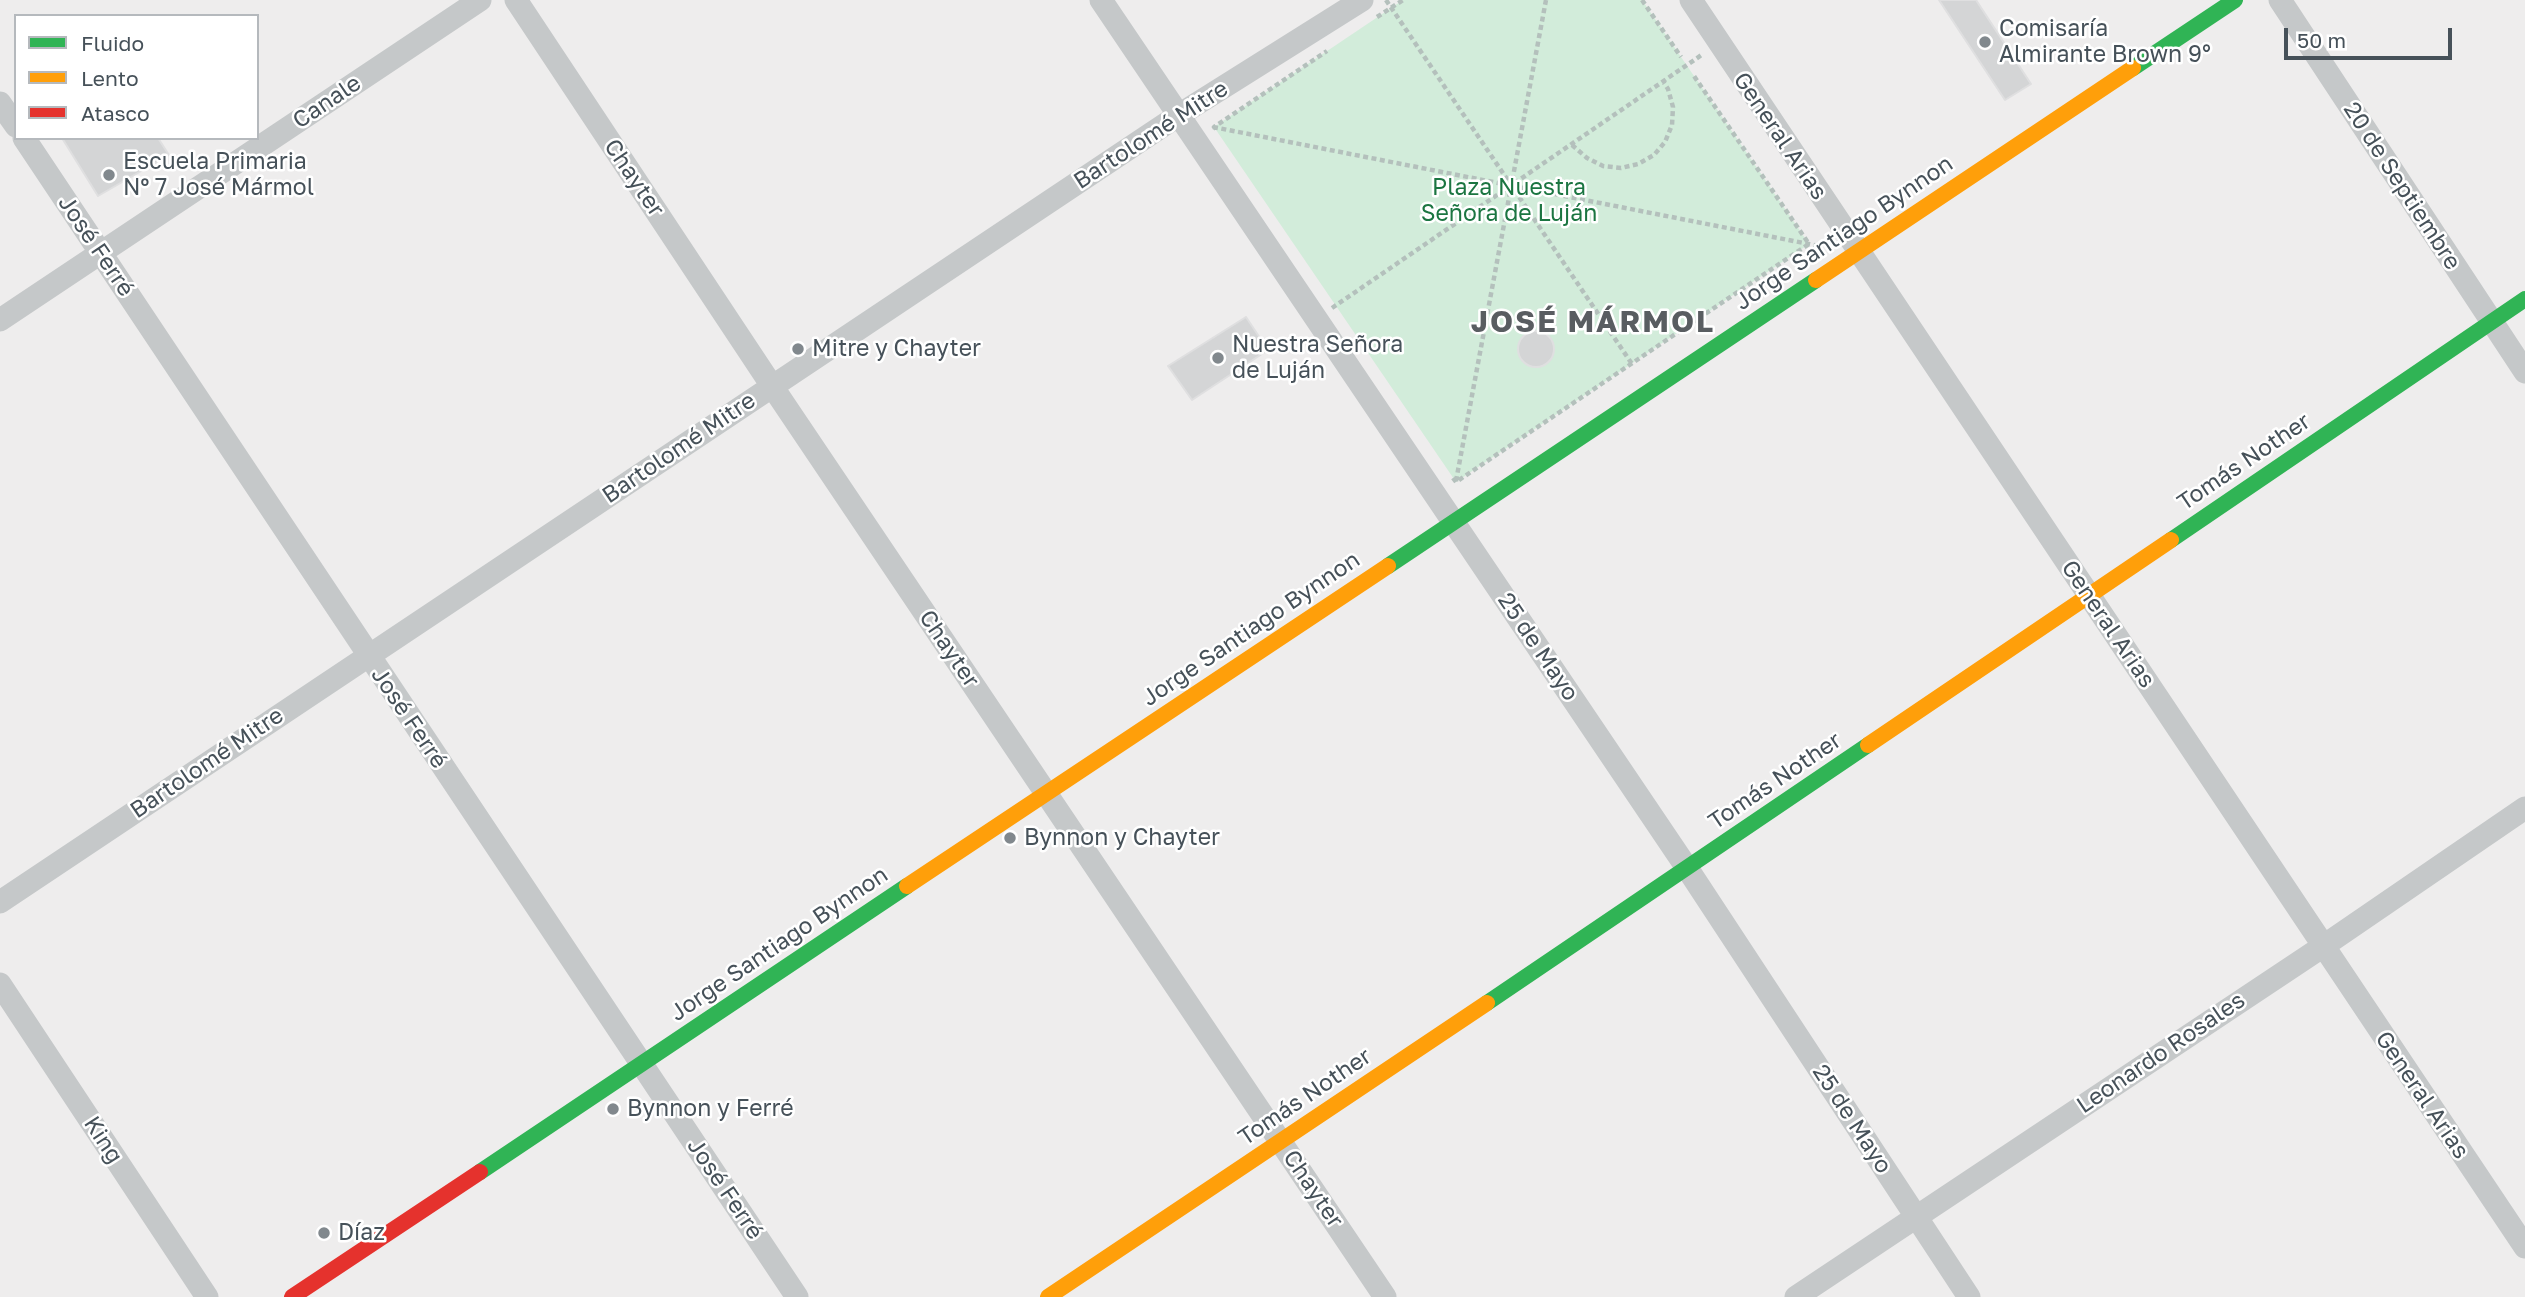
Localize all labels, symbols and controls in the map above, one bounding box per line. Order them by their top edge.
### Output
legend [14,14,259,140]
scale bar [2287,14,2455,58]
place label: Comisaría Almirante Brown 9° [1999,15,2211,69]
text: 50 m [2297,27,2346,53]
text: Fluido [81,30,144,56]
marker: Comisaría Almirante Brown 9° [1977,34,1993,50]
text: Lento [81,65,139,91]
street label: General Arias [1727,67,1833,205]
street label: Canale [288,69,366,135]
street label: Bartolomé Mitre [1069,75,1233,195]
street label: 20 de Septiembre [2338,97,2466,275]
text: Atasco [81,100,150,126]
street label: Chayter [598,134,670,222]
place label: Escuela Primaria Nº 7 José Mármol [123,148,314,202]
street label: Jorge Santiago Bynnon [1730,150,1958,316]
marker: Escuela Primaria Nº 7 José Mármol [101,167,117,183]
park label: Plaza Nuestra Señora de Luján [1421,174,1597,228]
street label: José Ferré [52,190,140,302]
district label: JOSÉ MÁRMOL [1472,304,1714,340]
place label: Nuestra Señora de Luján [1232,331,1403,385]
place label: Mitre y Chayter [812,335,981,363]
marker: Mitre y Chayter [790,341,806,357]
marker: Nuestra Señora de Luján [1210,350,1226,366]
street label: Bartolomé Mitre [597,387,761,509]
street label: Tomás Nother [2172,407,2316,517]
street label: Jorge Santiago Bynnon [1137,546,1365,712]
street label: General Arias [2055,555,2161,693]
street label: 25 de Mayo [1492,588,1584,706]
street label: Chayter [913,605,985,693]
street label: José Ferré [365,662,453,774]
street label: Bartolomé Mitre [125,702,289,824]
street label: Tomás Nother [1703,726,1847,836]
place label: Bynnon y Chayter [1024,824,1220,852]
marker: Bynnon y Chayter [1002,830,1018,846]
street label: Jorge Santiago Bynnon [665,861,893,1027]
street label: Leonardo Rosales [2072,987,2250,1119]
street label: General Arias [2369,1026,2475,1164]
street label: Tomás Nother [1233,1042,1377,1152]
street label: 25 de Mayo [1807,1059,1897,1179]
place label: Bynnon y Ferré [627,1095,794,1123]
marker: Bynnon y Ferré [605,1101,621,1117]
street label: King [78,1111,128,1169]
street label: José Ferré [681,1133,769,1245]
street label: Chayter [1277,1145,1349,1233]
place label: Díaz [338,1219,385,1247]
marker: Díaz [316,1225,332,1241]

